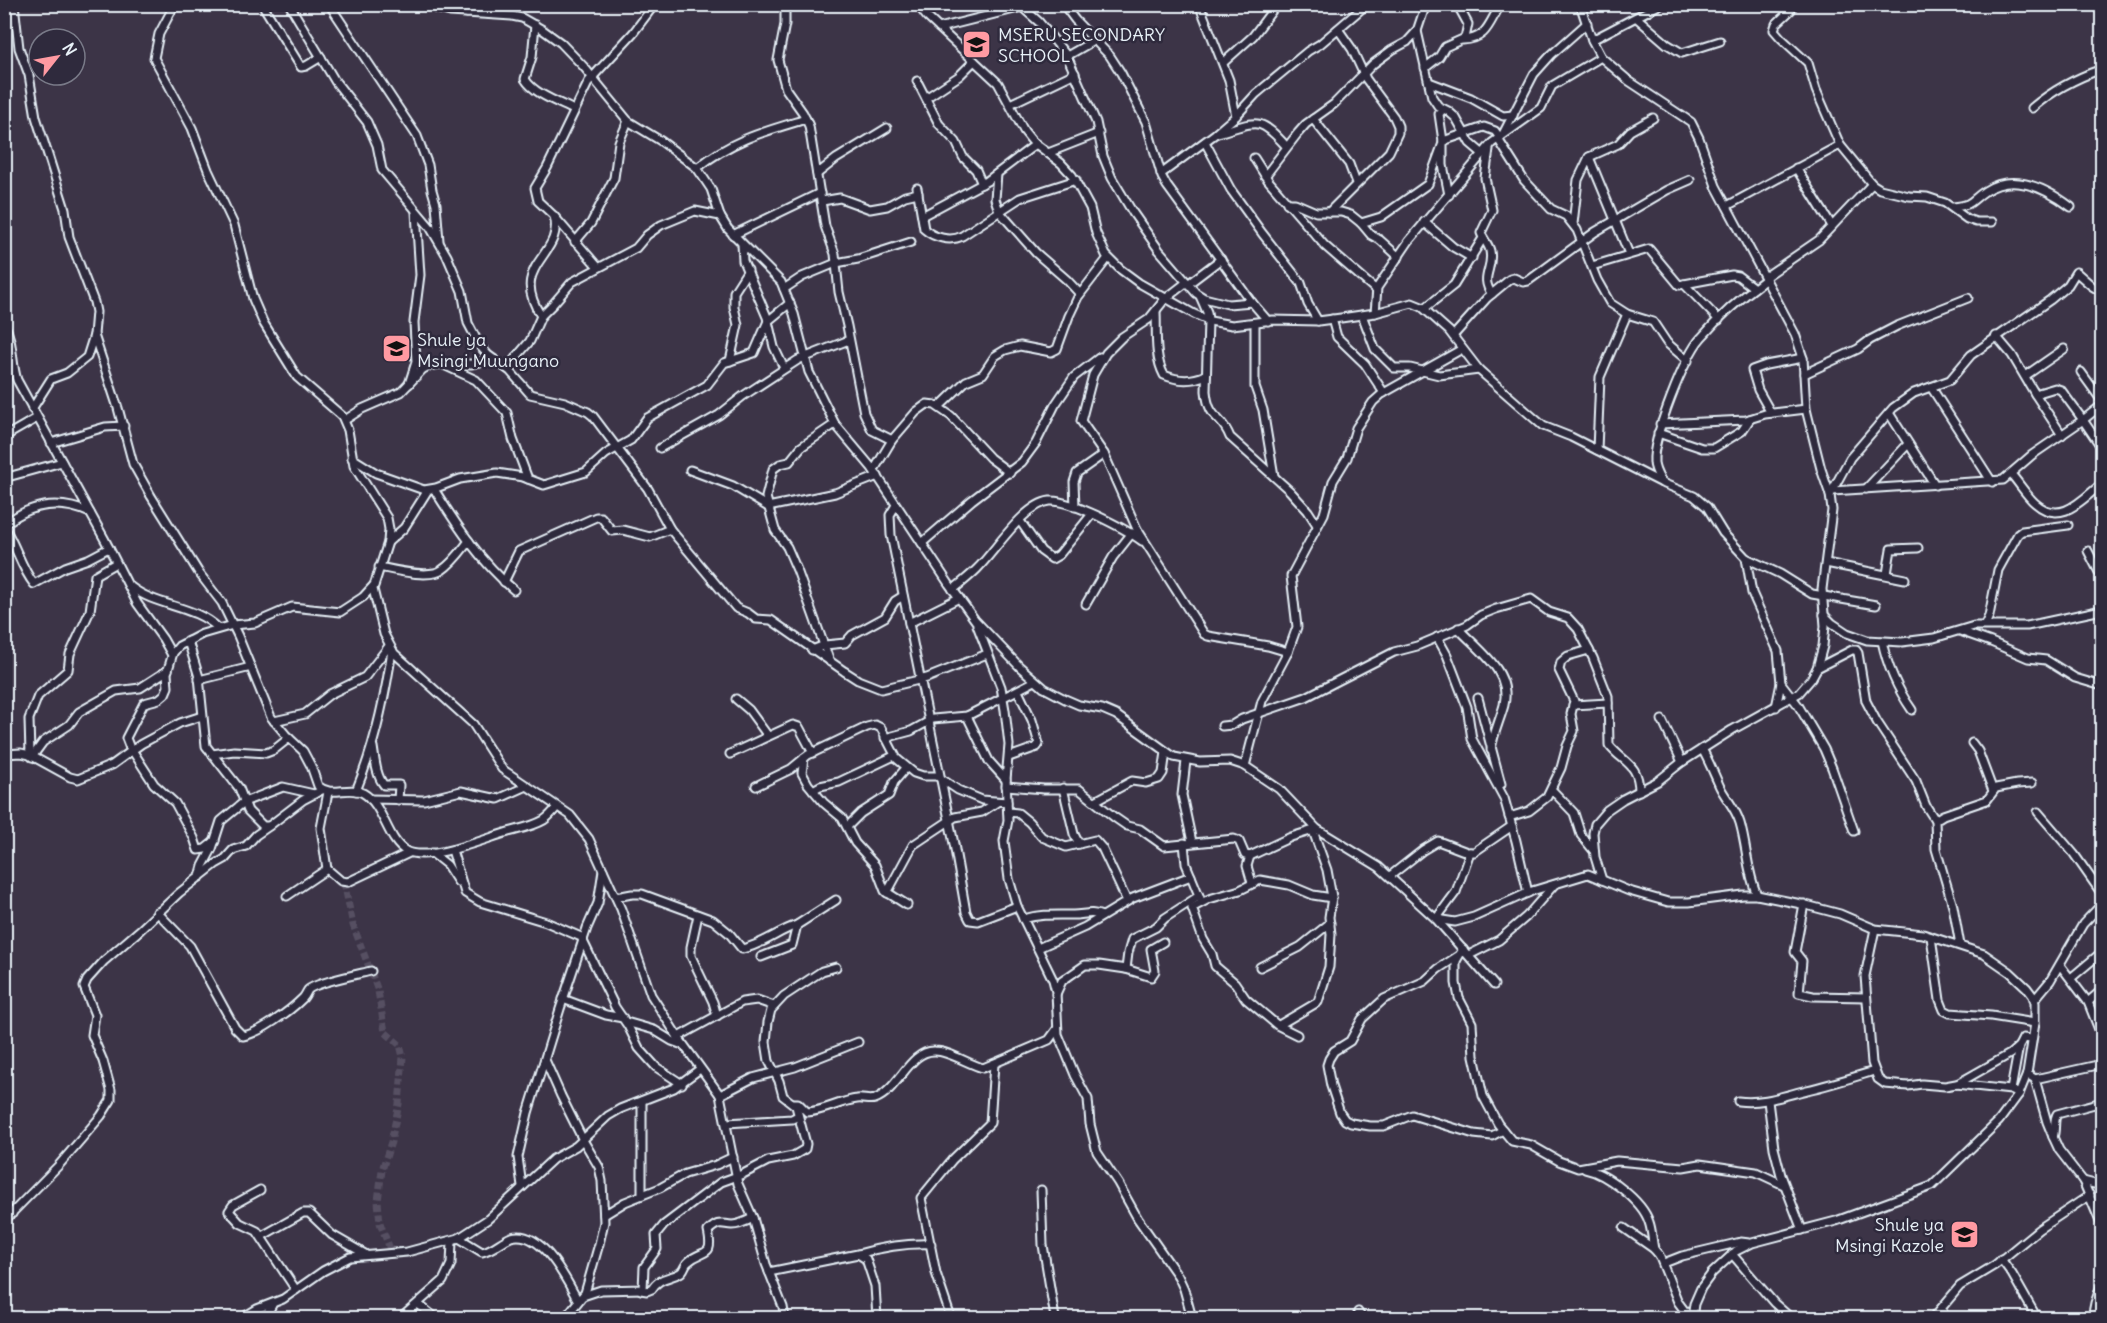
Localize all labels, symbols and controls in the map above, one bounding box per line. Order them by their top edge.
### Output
place label: MSERU SECONDARY SCHOOL [998,23,1165,67]
north arrow [27,27,87,87]
school or university icon: MSERU SECONDARY SCHOOL [961,28,993,60]
text: N [58,39,81,59]
place label: Shule ya Msingi Muungano [417,328,559,372]
school or university icon: Shule ya Msingi Muungano [380,333,412,365]
place label: Shule ya Msingi Kazole [1835,1213,1944,1257]
school or university icon: Shule ya Msingi Kazole [1949,1218,1981,1250]

